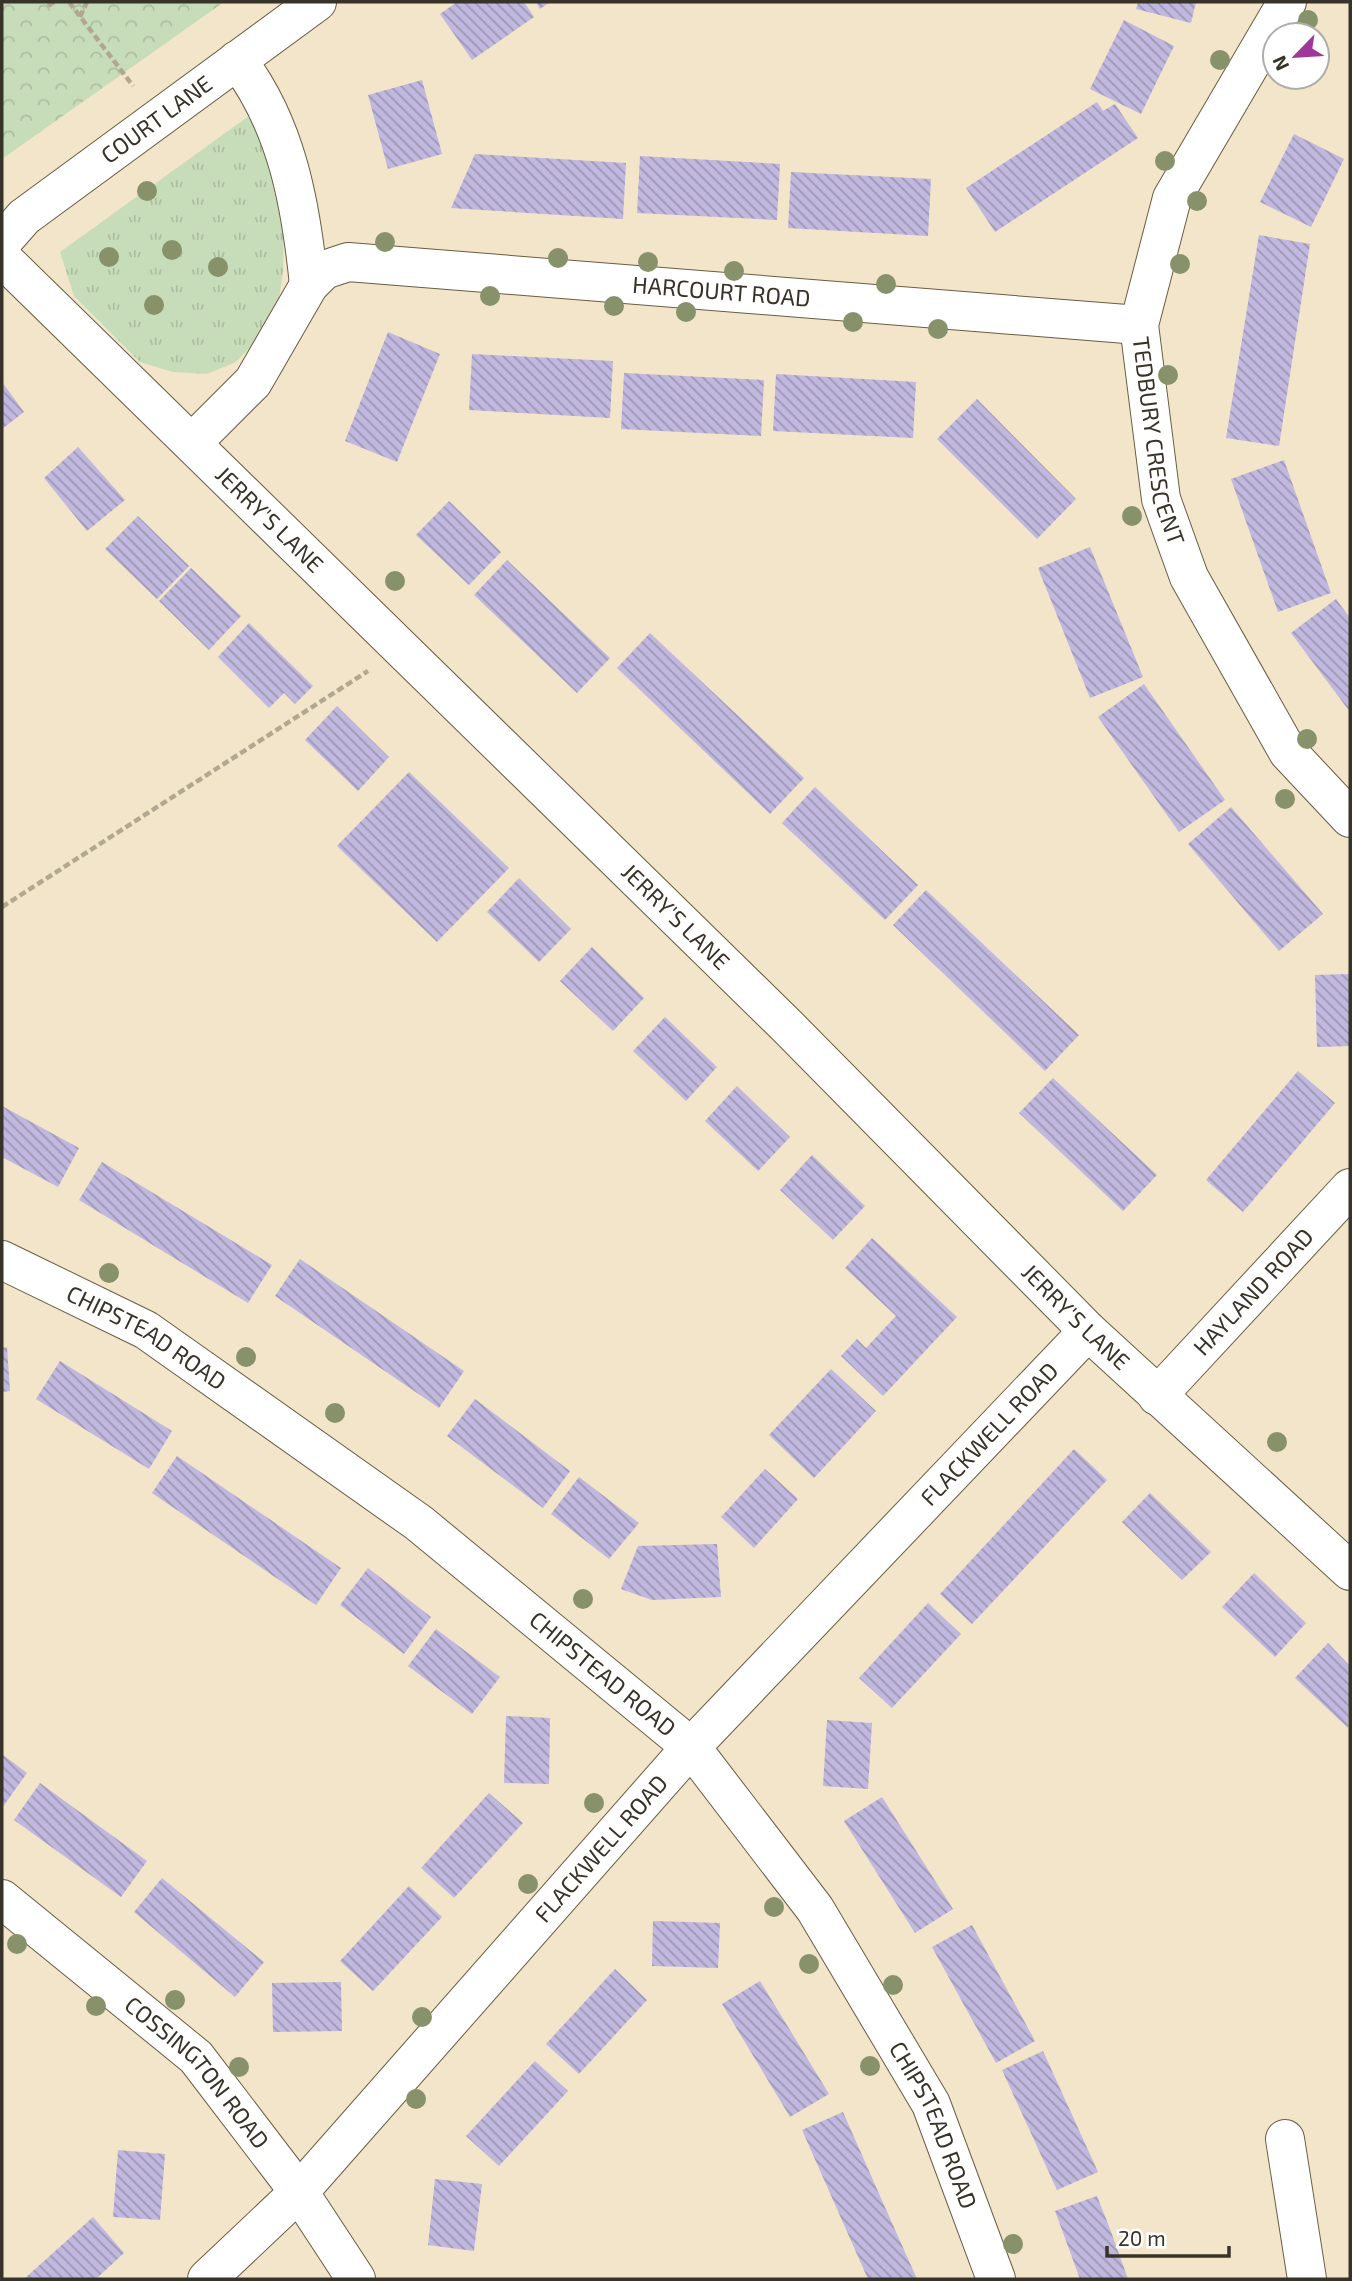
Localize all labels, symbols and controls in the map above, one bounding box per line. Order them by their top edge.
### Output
north arrow [1261,21,1331,91]
text: N [1267,52,1293,74]
street label: COURT LANE [95,69,217,169]
street label: HARCOURT ROAD [631,270,812,312]
street label: TEDBURY CRESCENT [1128,335,1191,548]
street label: JERRY'S LANE [210,460,330,578]
street label: JERRY'S LANE [616,857,736,975]
street label: HAYLAND ROAD [1187,1222,1319,1361]
street label: JERRY'S LANE [1016,1257,1136,1375]
street label: CHIPSTEAD ROAD [62,1279,232,1395]
street label: FLACKWELL ROAD [914,1356,1064,1511]
street label: CHIPSTEAD ROAD [524,1605,682,1742]
street label: FLACKWELL ROAD [528,1769,673,1928]
street label: COSSINGTON ROAD [120,1990,276,2154]
street label: CHIPSTEAD ROAD [884,2036,984,2212]
scale bar [1107,2214,1230,2258]
text: 20 m [1118,2225,1166,2250]

